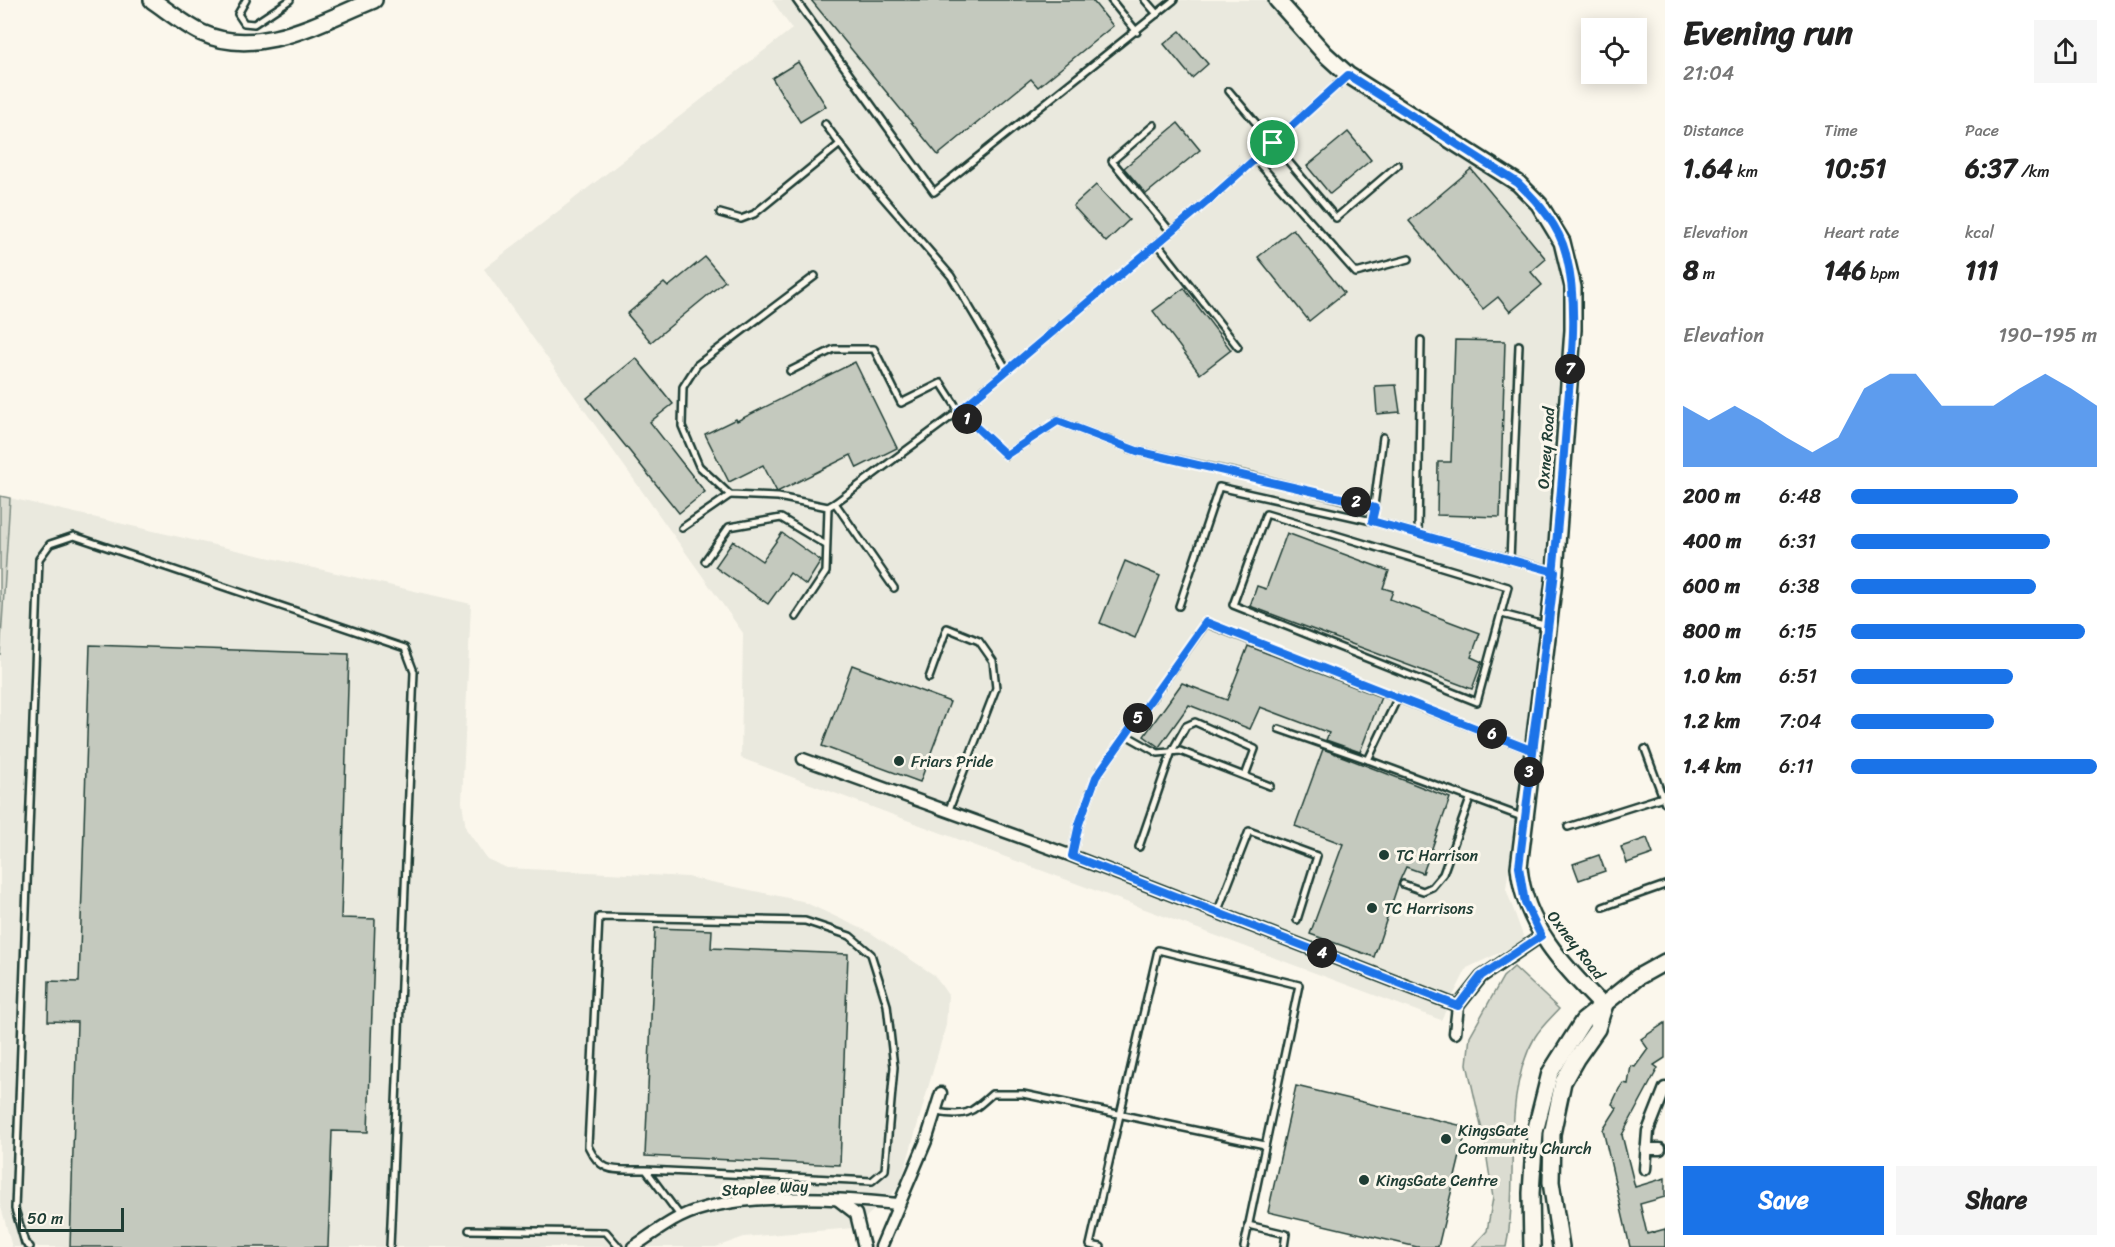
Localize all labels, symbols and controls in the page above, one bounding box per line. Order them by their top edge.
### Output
text: Evening run [1683,4,1853,62]
map controls [1581,18,1647,84]
button: locate [1581,18,1647,84]
button: share [2034,20,2097,83]
text: 21:04 [1683,56,1734,91]
text: Distance [1683,116,1744,145]
text: Time [1824,116,1858,145]
text: Pace [1965,116,1999,145]
pin [1247,117,1298,168]
icon: arrive [1256,126,1289,159]
text: 1.64 [1683,145,1733,191]
text: 10:51 [1824,145,1886,191]
text: 6:37 [1965,145,2017,191]
text: km [1733,157,1758,186]
text: /km [2017,157,2050,186]
text: Elevation [1683,218,1748,247]
text: Heart rate [1824,218,1899,247]
text: kcal [1965,218,1994,247]
text: 8 [1683,247,1699,293]
text: 146 [1824,247,1866,293]
text: 111 [1965,247,1998,293]
text: m [1699,259,1715,288]
text: bpm [1866,259,1900,288]
text: Elevation [1683,318,1764,353]
text: 190–195 m [1999,318,2097,353]
pin: 7 [1555,354,1585,384]
text: 7 [1565,354,1575,383]
pin: 1 [952,404,982,434]
text: 1 [964,404,970,433]
street label: Oxney Road [1529,405,1563,490]
text: 200 m [1683,479,1740,514]
text: 6:48 [1779,479,1821,514]
pin: 2 [1341,487,1371,517]
text: 2 [1351,487,1361,516]
text: 400 m [1683,524,1741,559]
text: 6:31 [1779,524,1816,559]
text: 600 m [1683,569,1740,604]
text: 6:38 [1779,569,1819,604]
text: 800 m [1683,614,1741,649]
text: 6:15 [1779,614,1817,649]
text: 1.0 km [1683,659,1741,694]
text: 6:51 [1779,659,1817,694]
pin: 5 [1123,703,1153,733]
text: 5 [1133,703,1143,732]
text: 1.2 km [1683,704,1740,739]
text: 7:04 [1779,704,1822,739]
pin: 6 [1477,719,1507,749]
text: 6 [1487,719,1497,748]
place label: Friars Pride [911,747,993,776]
text: 1.4 km [1683,749,1741,784]
text: 6:11 [1779,749,1814,784]
marker: Friars Pride [892,754,906,768]
pin: 3 [1514,757,1544,787]
text: 3 [1525,757,1533,786]
place label: TC Harrison [1396,841,1479,870]
marker: TC Harrison [1377,848,1391,862]
place label: TC Harrisons [1384,894,1474,923]
marker: TC Harrisons [1365,901,1379,915]
street label: Oxney Road [1539,904,1614,987]
pin: 4 [1307,938,1337,968]
text: 4 [1317,938,1327,967]
place label: KingsGate Community Church [1458,1116,1592,1163]
marker: KingsGate Community Church [1439,1132,1453,1146]
place label: KingsGate Centre [1376,1166,1498,1195]
button: Save [1683,1166,1884,1235]
button: Share [1896,1166,2097,1235]
street label: Staplee Way [721,1171,810,1205]
marker: KingsGate Centre [1357,1173,1371,1187]
text: 50 m [27,1204,63,1233]
scale bar [18,1205,124,1232]

